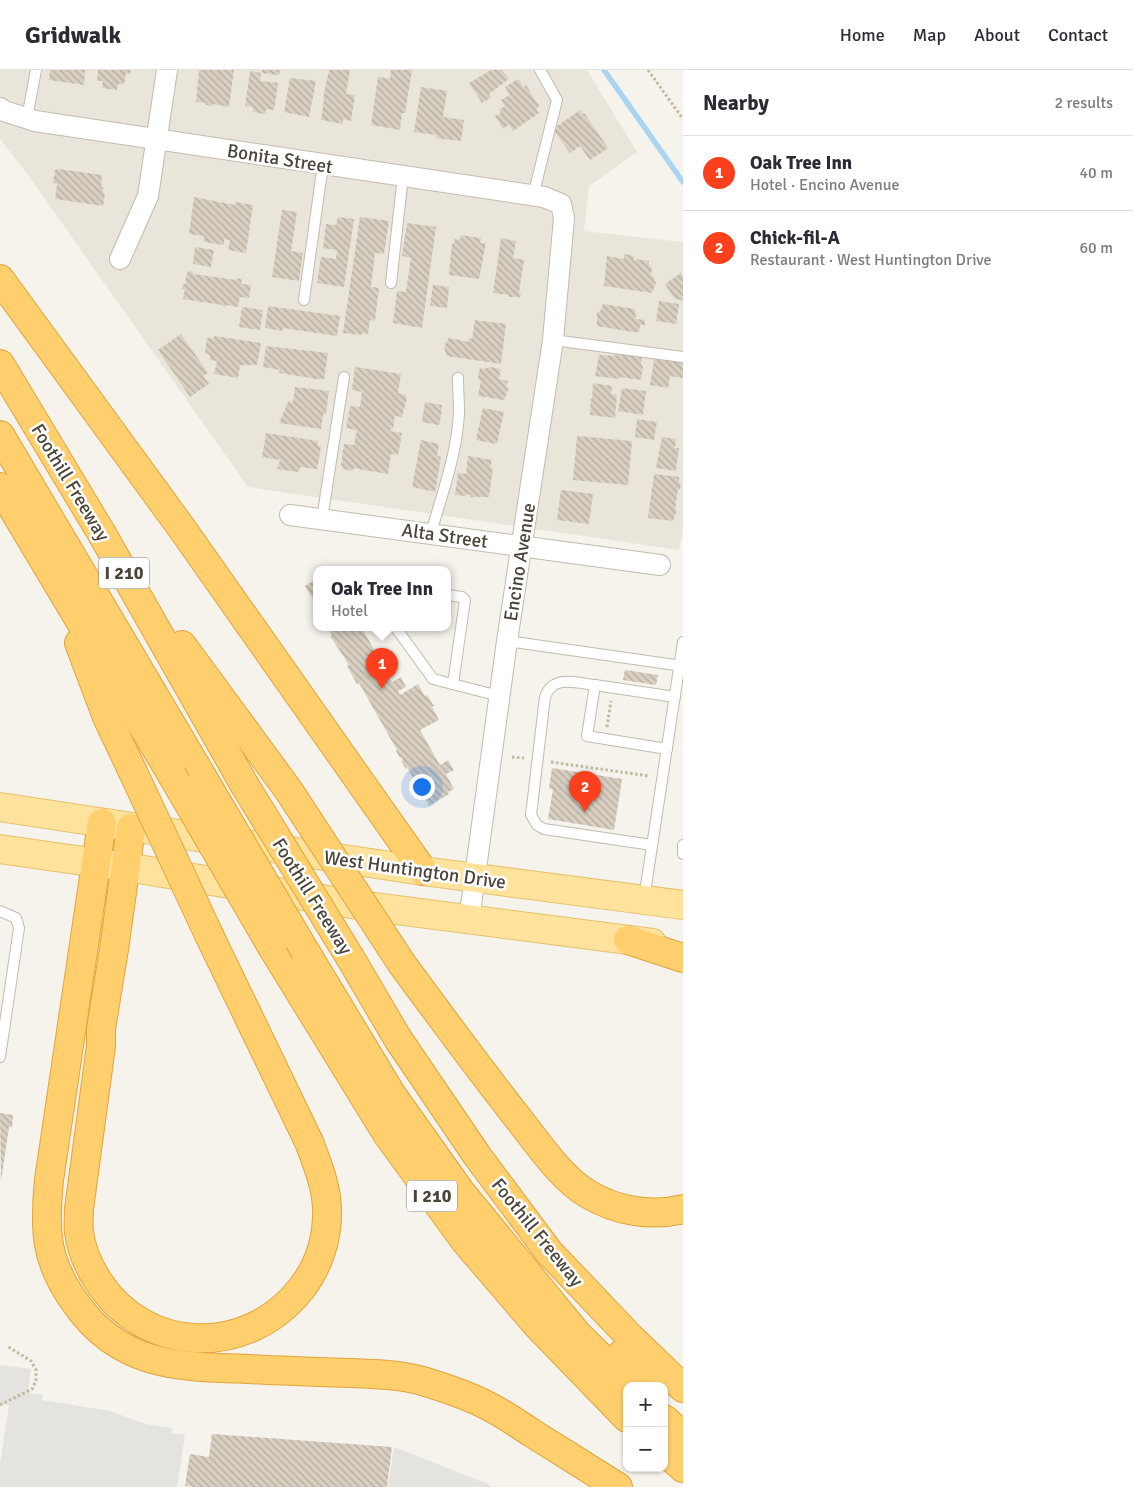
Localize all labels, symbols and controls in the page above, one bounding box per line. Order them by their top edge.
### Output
text: Gridwalk [25,20,121,50]
text: Home [840,24,885,46]
text: Map [913,24,946,46]
text: About [974,24,1020,46]
text: Contact [1048,24,1108,46]
text: Nearby [703,90,769,116]
text: 2 results [1054,93,1113,113]
street label: Bonita Street [225,139,335,179]
text: Oak Tree Inn [750,151,852,175]
text: 1 [715,163,723,183]
text: 40 m [1079,163,1113,183]
text: Hotel · Encino Avenue [750,175,899,195]
text: Chick-fil-A [750,226,840,250]
text: 2 [715,238,723,258]
text: 60 m [1079,238,1113,258]
text: Restaurant · West Huntington Drive [750,250,991,270]
street label: Foothill Freeway [26,419,115,546]
street label: Encino Avenue [499,501,541,623]
street label: Alta Street [400,518,490,554]
road number: I 210 [99,558,149,588]
popup [313,566,451,631]
text: Oak Tree Inn [331,577,433,601]
text: Hotel [331,601,368,621]
pin: 1 [366,648,398,689]
pin: 2 [569,771,601,812]
your location [409,774,435,800]
street label: Foothill Freeway [267,834,358,959]
street label: West Huntington Drive [322,845,507,895]
street label: Foothill Freeway [486,1173,588,1292]
road number: I 210 [407,1180,457,1212]
map controls [623,1382,668,1472]
button: + [623,1382,668,1427]
button: − [623,1427,668,1472]

